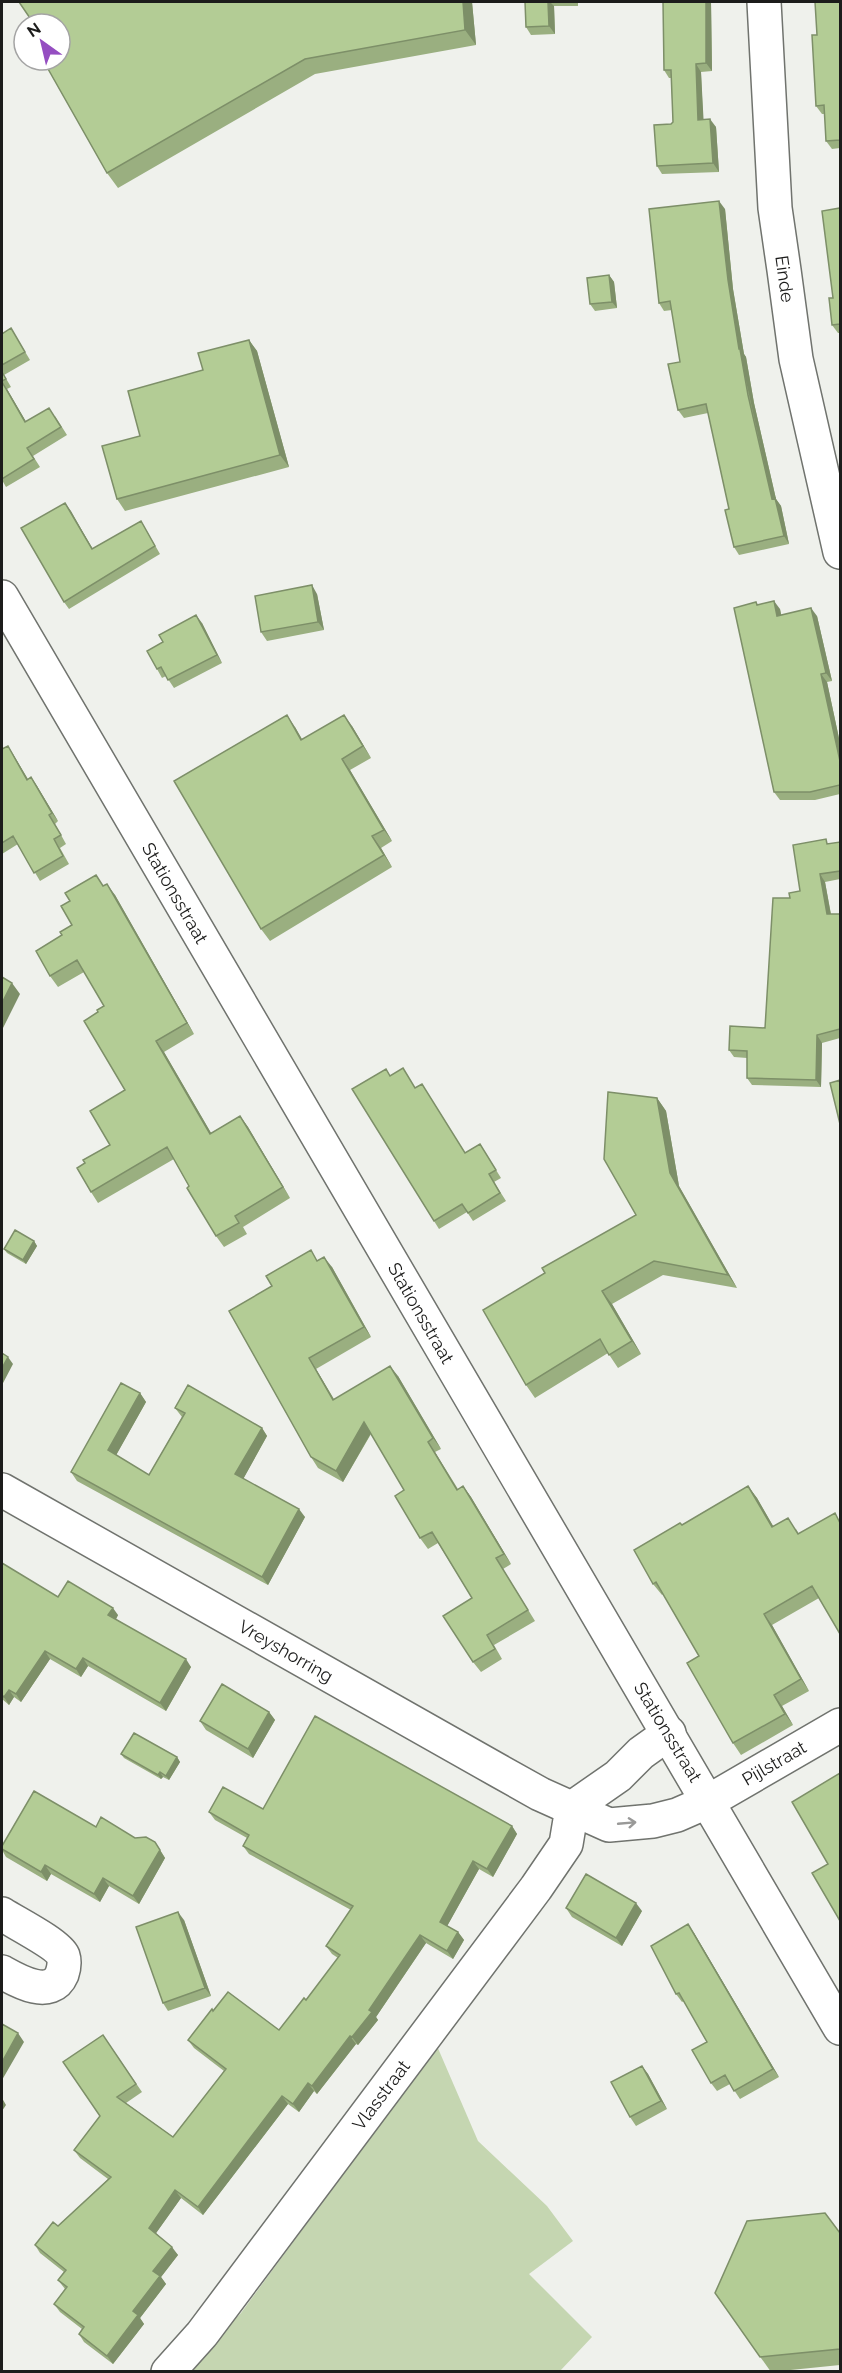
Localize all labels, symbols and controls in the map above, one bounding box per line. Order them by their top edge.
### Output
north arrow [12,12,72,72]
text: N [24,19,44,41]
street label: Einde [771,254,799,304]
street label: Stationsstraat [138,839,212,947]
street label: Stationsstraat [384,1259,458,1367]
street label: Vreyshorring [235,1616,337,1686]
street label: Stationsstraat [630,1678,706,1786]
street label: Pijlstraat [738,1736,810,1790]
one-way arrow [617,1817,637,1828]
street label: Vlasstraat [348,2056,414,2134]

